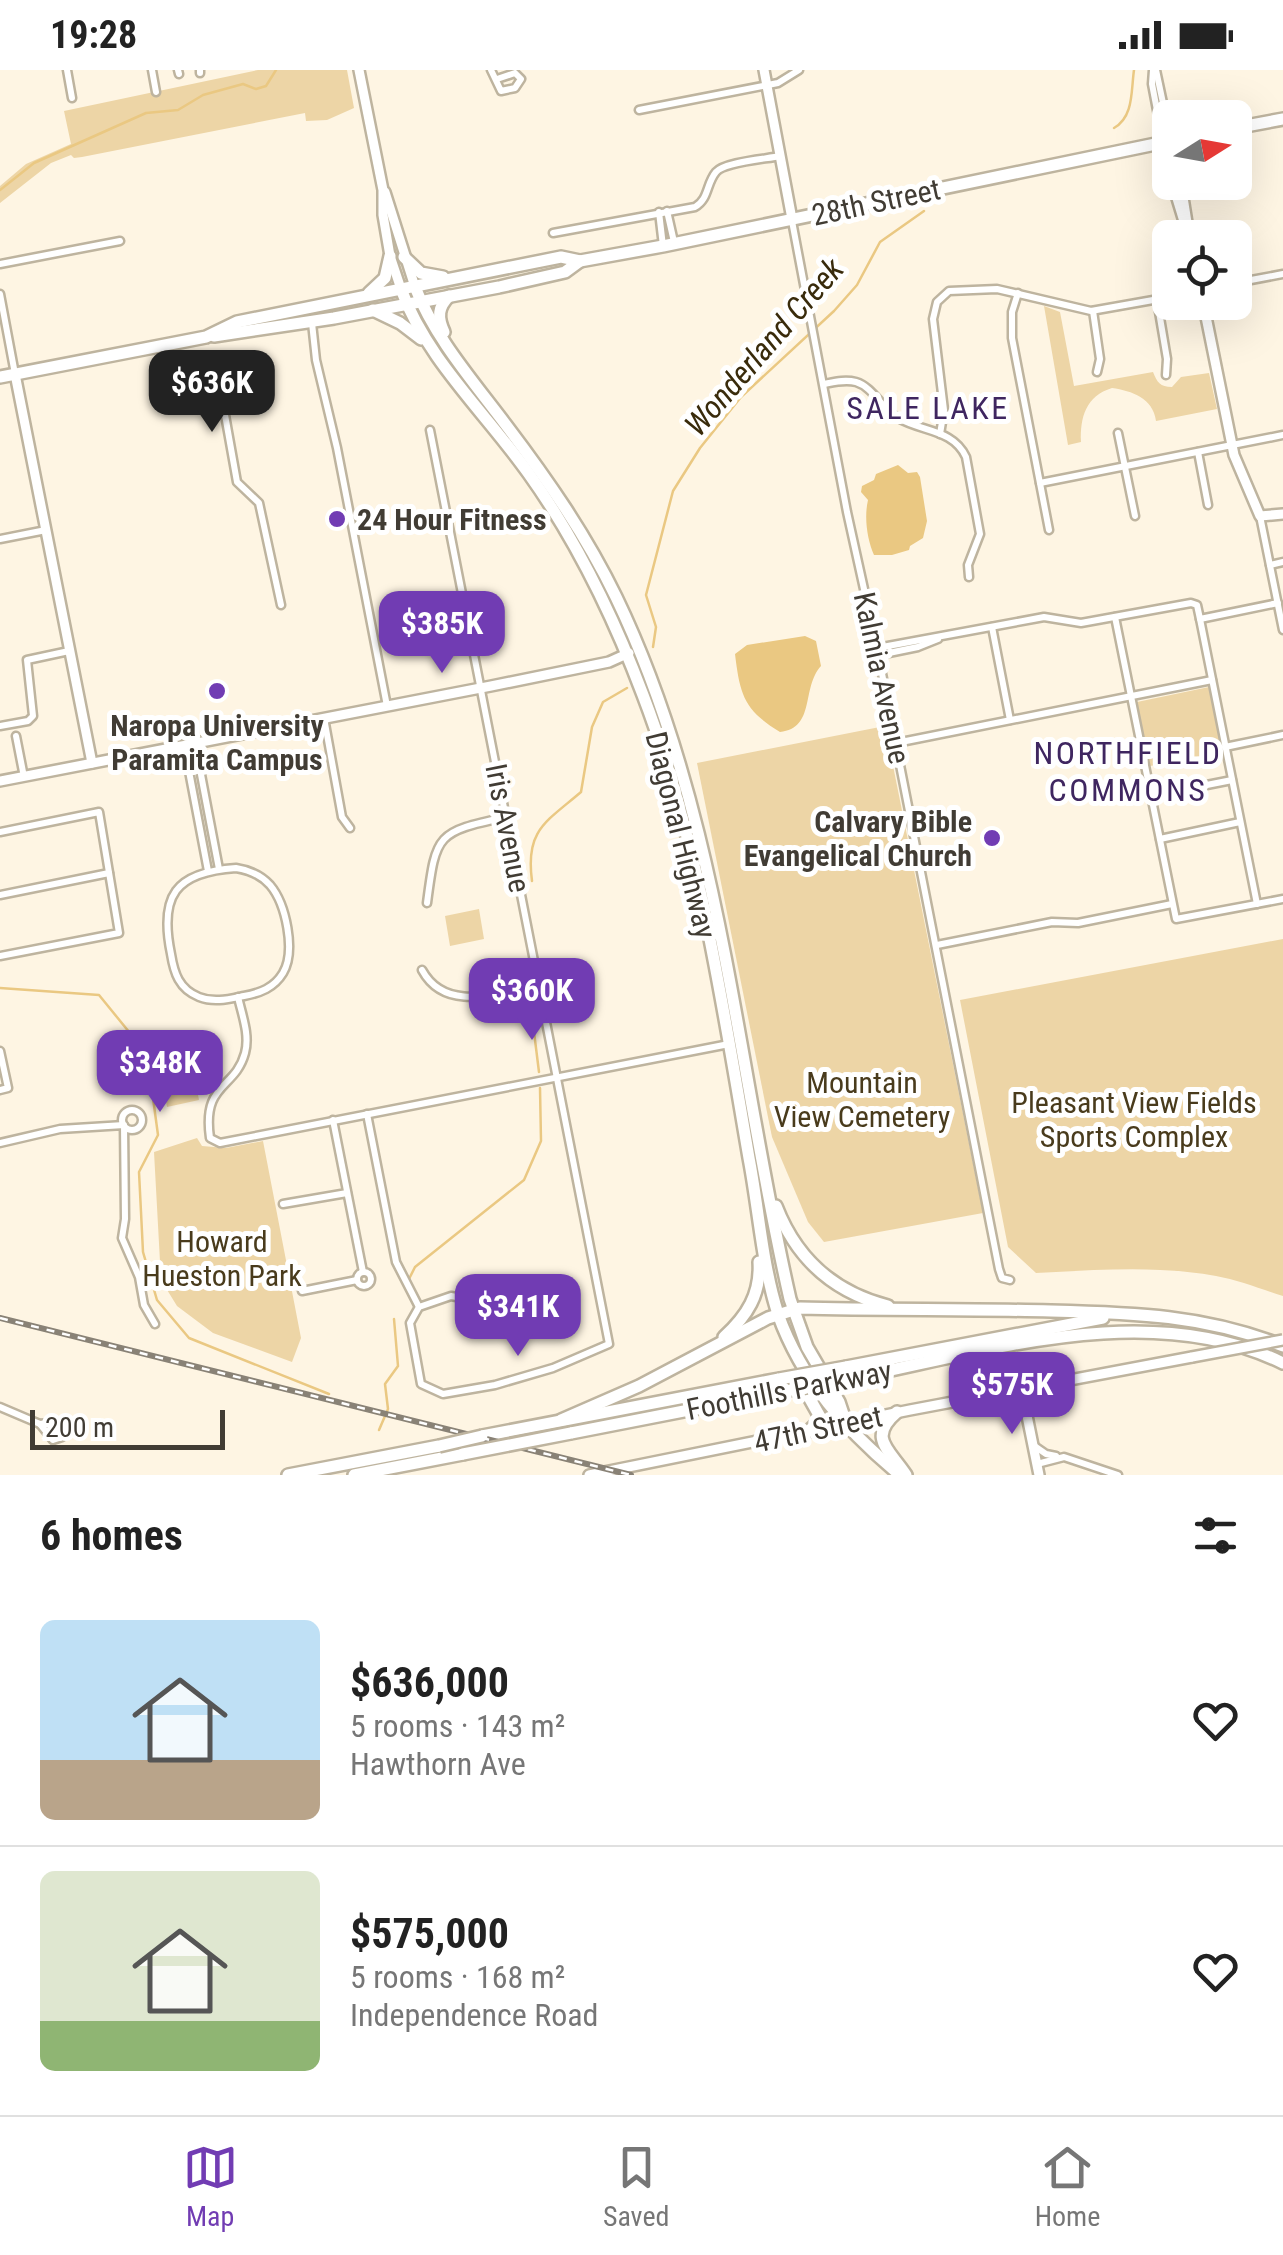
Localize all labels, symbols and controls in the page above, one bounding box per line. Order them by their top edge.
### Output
text: 19:28 [50,13,137,57]
north arrow [1152,100,1252,200]
map controls [1152,100,1252,320]
street label: 28th Street [809,171,943,233]
button: locate [1152,220,1252,320]
water label: Wonderland Creek [677,250,852,444]
pin: $636K [142,350,282,435]
text: $636K [171,363,253,401]
district label: SALE LAKE [846,389,1010,427]
place label: 24 Hour Fitness [357,502,547,537]
marker: 24 Hour Fitness [326,508,348,530]
street label: Kalmia Avenue [847,589,917,767]
pin: $385K [372,591,512,676]
text: $385K [401,604,483,642]
marker: Naropa University Paramita Campus [206,680,228,702]
place label: Naropa University Paramita Campus [110,708,324,777]
street label: Diagonal Highway [638,728,724,942]
district label: NORTHFIELD COMMONS [1033,734,1223,809]
street label: Iris Avenue [478,761,538,895]
place label: Calvary Bible Evangelical Church [744,804,972,873]
marker: Calvary Bible Evangelical Church [981,827,1003,849]
pin: $360K [462,958,602,1043]
text: $360K [491,971,573,1009]
pin: $348K [90,1030,230,1115]
text: $348K [119,1043,201,1081]
park label: Mountain View Cemetery [774,1065,950,1134]
park label: Pleasant View Fields Sports Complex [1011,1085,1257,1154]
park label: Howard Hueston Park [142,1224,302,1293]
pin: $341K [448,1274,588,1359]
text: $341K [477,1287,559,1325]
pin: $575K [942,1352,1082,1437]
street label: Foothills Parkway [683,1353,895,1427]
text: $575K [971,1365,1053,1403]
street label: 47th Street [751,1398,885,1460]
scale bar [30,1405,225,1450]
text: 200 m [45,1411,114,1444]
icon: filters [1188,1508,1243,1563]
text: 6 homes [40,1511,183,1560]
text: $636,000 [350,1658,509,1707]
icon: home [120,1660,240,1780]
icon: heart [1188,1693,1243,1748]
text: 5 rooms · 143 m² [350,1707,565,1745]
text: Hawthorn Ave [350,1745,526,1783]
text: $575,000 [350,1909,509,1958]
icon: home [120,1911,240,2031]
icon: heart [1188,1944,1243,1999]
text: 5 rooms · 168 m² [350,1958,565,1996]
text: Independence Road [350,1996,598,2034]
tab: Map [183,2140,238,2233]
tab: Saved [603,2140,669,2233]
tab: Home [1035,2140,1100,2233]

